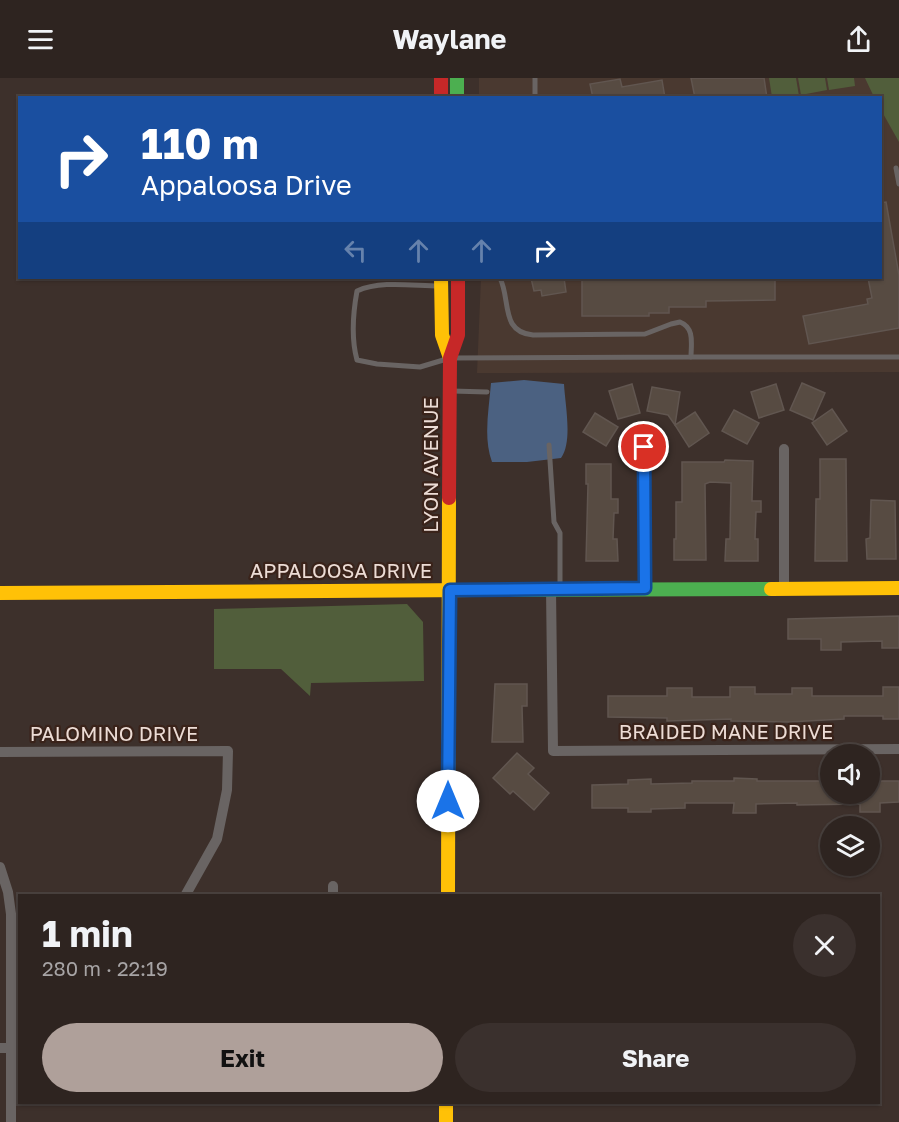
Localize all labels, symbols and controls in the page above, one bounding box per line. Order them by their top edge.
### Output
icon: menu [24,23,57,56]
text: Waylane [392,23,507,55]
icon: share [842,23,875,56]
text: 110 m [141,118,259,168]
icon: right [42,120,120,198]
text: Appaloosa Drive [141,169,352,201]
icon: left [339,234,372,267]
icon: ahead [402,234,435,267]
icon: ahead [465,234,498,267]
icon: right [528,234,561,267]
street label: LYON AVENUE [418,397,442,533]
pin [618,421,669,472]
icon: arrive [627,430,660,463]
street label: APPALOOSA DRIVE [250,558,432,582]
street label: BRAIDED MANE DRIVE [619,719,833,743]
street label: PALOMINO DRIVE [30,721,198,745]
map controls [820,744,880,876]
button: sound [820,744,880,804]
position arrow [416,769,480,833]
button: layers [820,816,880,876]
text: 1 min [42,912,133,955]
button: close [793,914,856,977]
text: 280 m · 22:19 [42,956,168,980]
button: Exit [42,1023,443,1092]
button: Share [455,1023,856,1092]

